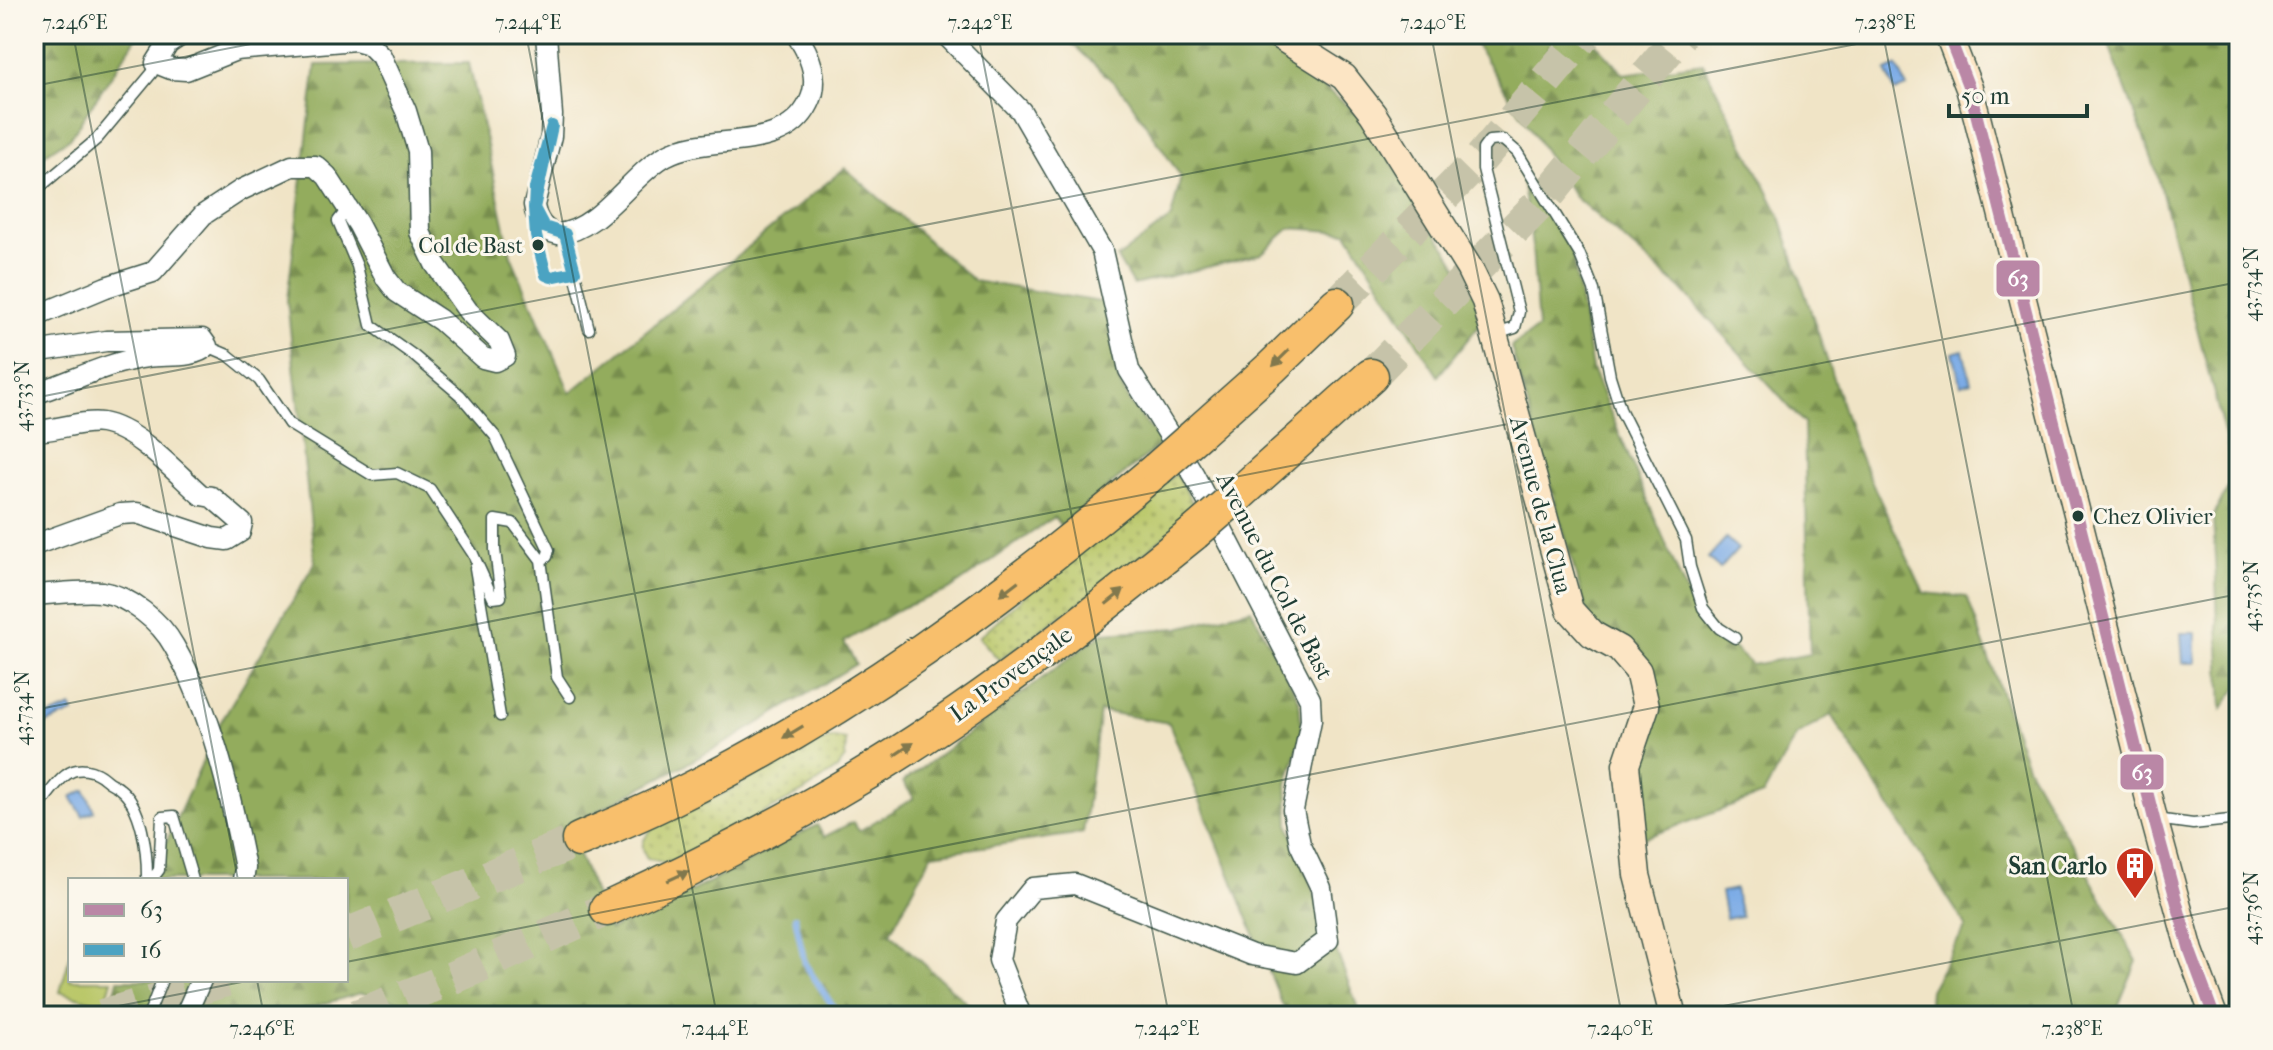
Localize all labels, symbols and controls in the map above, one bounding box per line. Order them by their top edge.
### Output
text: 7.246°E [42,11,108,34]
text: 7.244°E [495,11,561,34]
text: 7.242°E [947,11,1013,34]
text: 7.240°E [1400,11,1466,34]
text: 7.238°E [1854,11,1916,34]
scale bar [1949,68,2087,118]
text: 50 m [1961,82,2010,110]
place label: Col de Bast [418,233,523,259]
marker: Col de Bast [530,237,546,253]
text: 43.734°N [2240,247,2263,321]
line badge: 63 [1995,259,2041,298]
text: 63 [2008,266,2028,292]
one-way arrow [1272,348,1291,367]
text: 43.733°N [11,360,34,432]
street label: Avenue de la Clua [1504,412,1578,598]
street label: Avenue du Col de Bast [1210,467,1340,685]
place label: Chez Olivier [2093,504,2213,530]
marker: Chez Olivier [2070,508,2086,524]
text: 43.735°N [2240,560,2263,632]
one-way arrow [999,579,1019,595]
one-way arrow [1105,589,1125,606]
street label: La Provençale [944,620,1078,729]
text: 43.734°N [11,671,34,745]
one-way arrow [782,725,804,739]
one-way arrow [893,742,915,757]
line badge: 63 [2119,753,2165,791]
text: 63 [2132,760,2152,786]
building icon: San Carlo [2114,845,2156,900]
place label: San Carlo [2008,852,2107,880]
one-way arrow [666,869,689,883]
text: 43.736°N [2240,871,2263,945]
legend [68,878,348,982]
text: 63 [140,896,163,924]
text: 16 [140,936,162,964]
text: 7.246°E [229,1017,295,1040]
text: 7.244°E [682,1017,748,1040]
text: 7.242°E [1134,1017,1200,1040]
text: 7.240°E [1587,1017,1653,1040]
text: 7.238°E [2041,1017,2103,1040]

